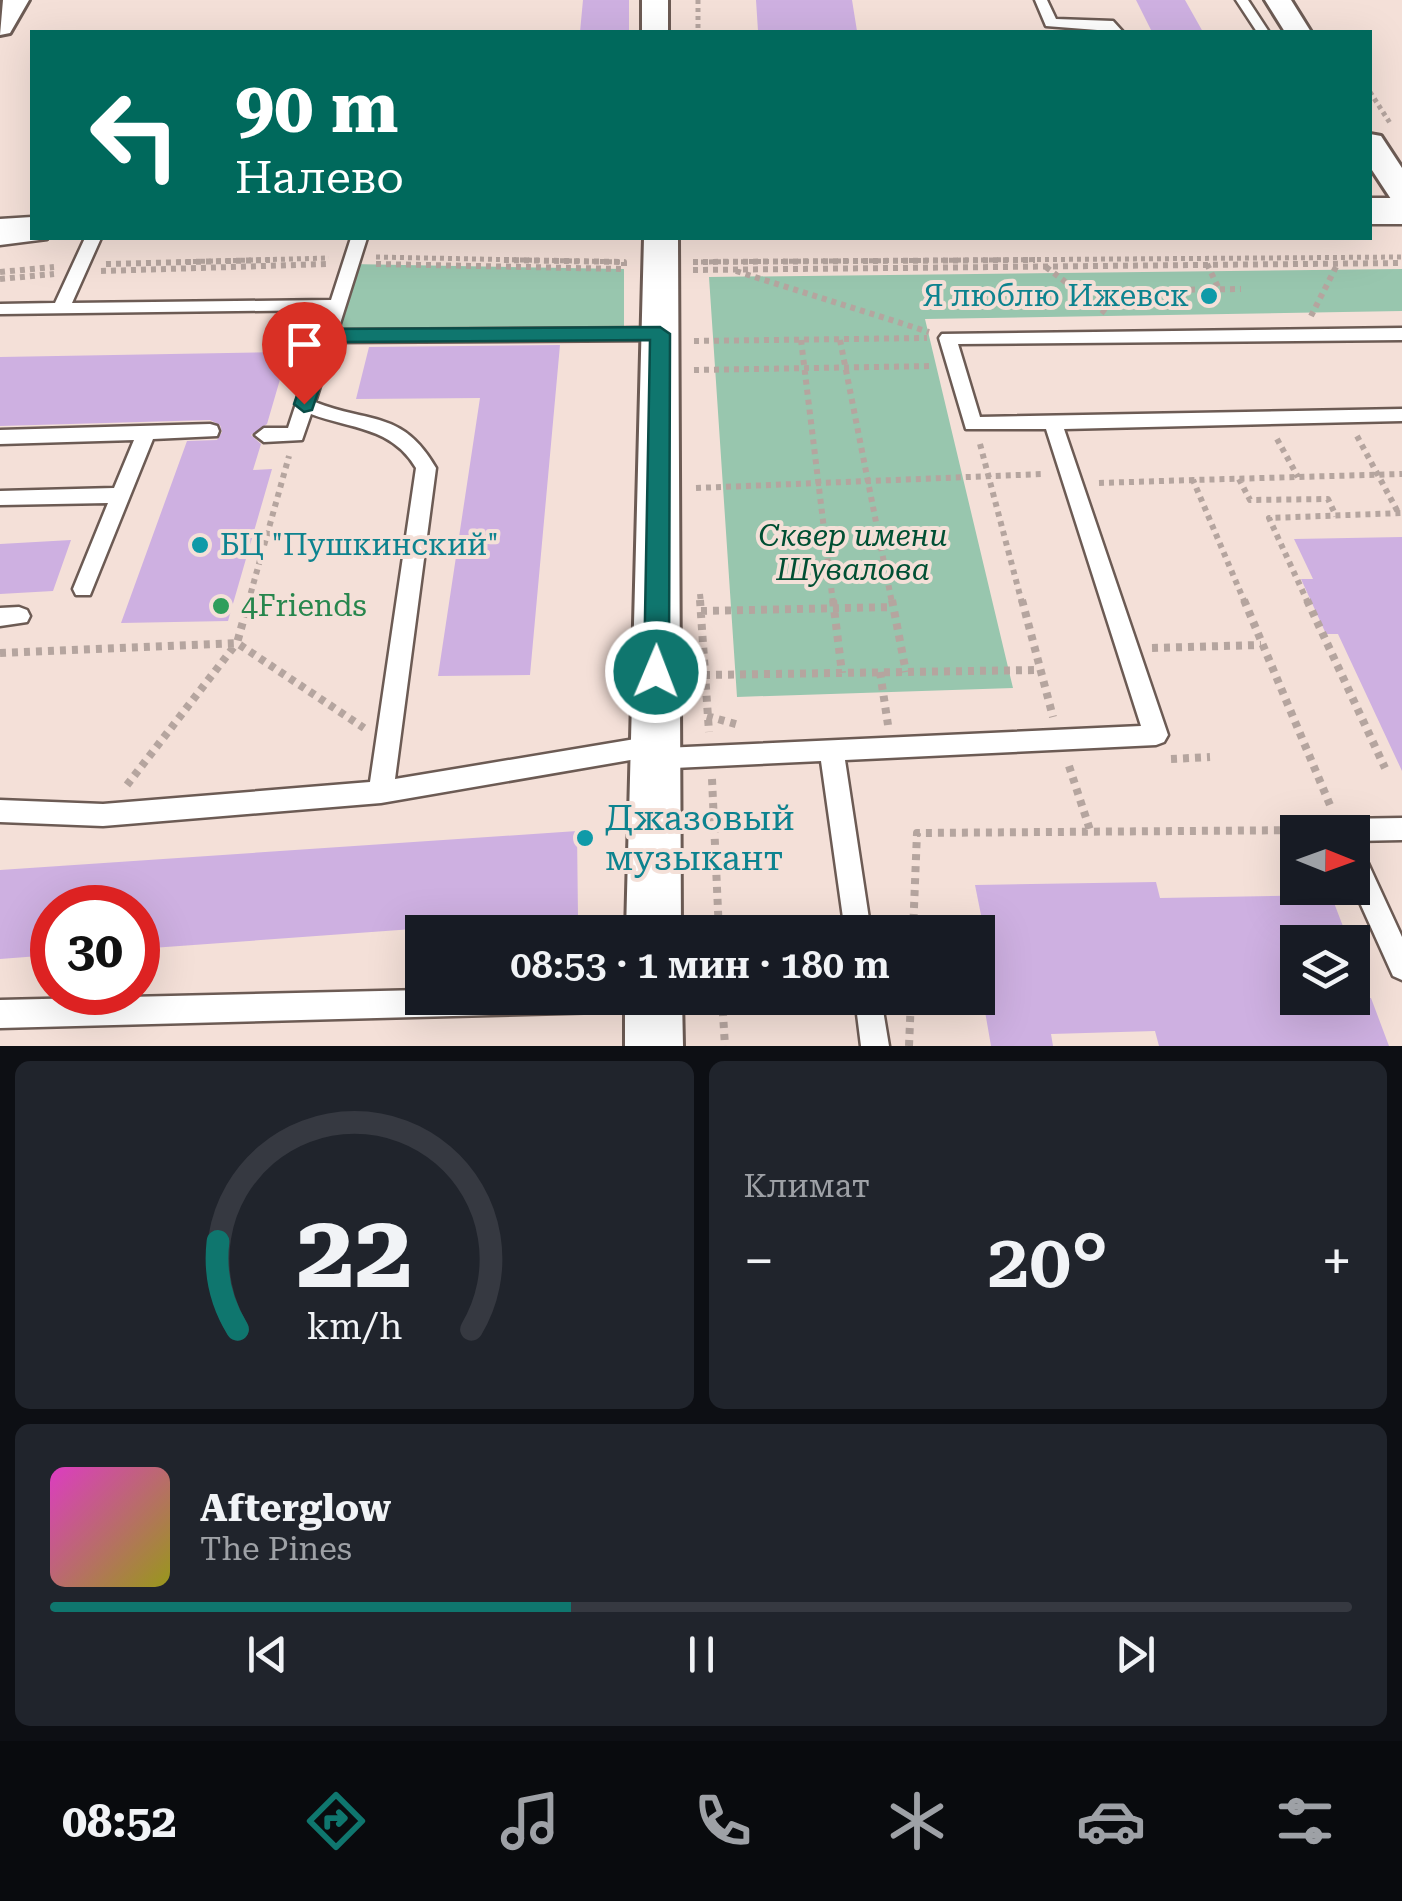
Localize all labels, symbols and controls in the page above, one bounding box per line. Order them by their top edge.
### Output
text: 90 m [235,67,399,149]
icon: left [70,70,200,200]
text: Налево [235,151,404,204]
place label: Я люблю Ижевск [923,278,1189,313]
marker: Я люблю Ижевск [1198,285,1220,307]
pin [262,302,347,405]
icon: arrive [277,317,332,372]
park label: Сквер имени Шувалова [759,518,947,587]
place label: БЦ "Пушкинский" [220,527,499,562]
marker: БЦ "Пушкинский" [189,534,211,556]
place label: 4Friends [241,588,367,623]
marker: 4Friends [210,595,232,617]
position arrow [604,620,708,724]
place label: Джазовый музыкант [605,798,795,879]
north arrow [1280,815,1370,905]
map controls [1280,815,1370,1015]
marker: Джазовый музыкант [574,827,596,849]
speed limit sign: 30 [30,885,160,1015]
button: layers [1280,925,1370,1015]
text: 08:53 · 1 мин · 180 m [510,943,890,987]
text: Климат [744,1167,870,1205]
text: 22 [296,1191,412,1312]
text: 20° [987,1217,1108,1305]
text: − [744,1229,774,1293]
text: + [1321,1229,1352,1293]
text: km/h [306,1306,402,1348]
text: Afterglow [200,1486,391,1530]
text: The Pines [200,1530,352,1568]
icon: previous [240,1627,295,1682]
icon: pause [674,1627,729,1682]
icon: next [1108,1627,1163,1682]
icon: directions [301,1786,371,1856]
icon: music [495,1786,565,1856]
icon: phone [688,1786,758,1856]
icon: climate [882,1786,952,1856]
icon: car [1076,1786,1146,1856]
icon: filters [1270,1786,1340,1856]
text: 08:52 [62,1795,177,1848]

